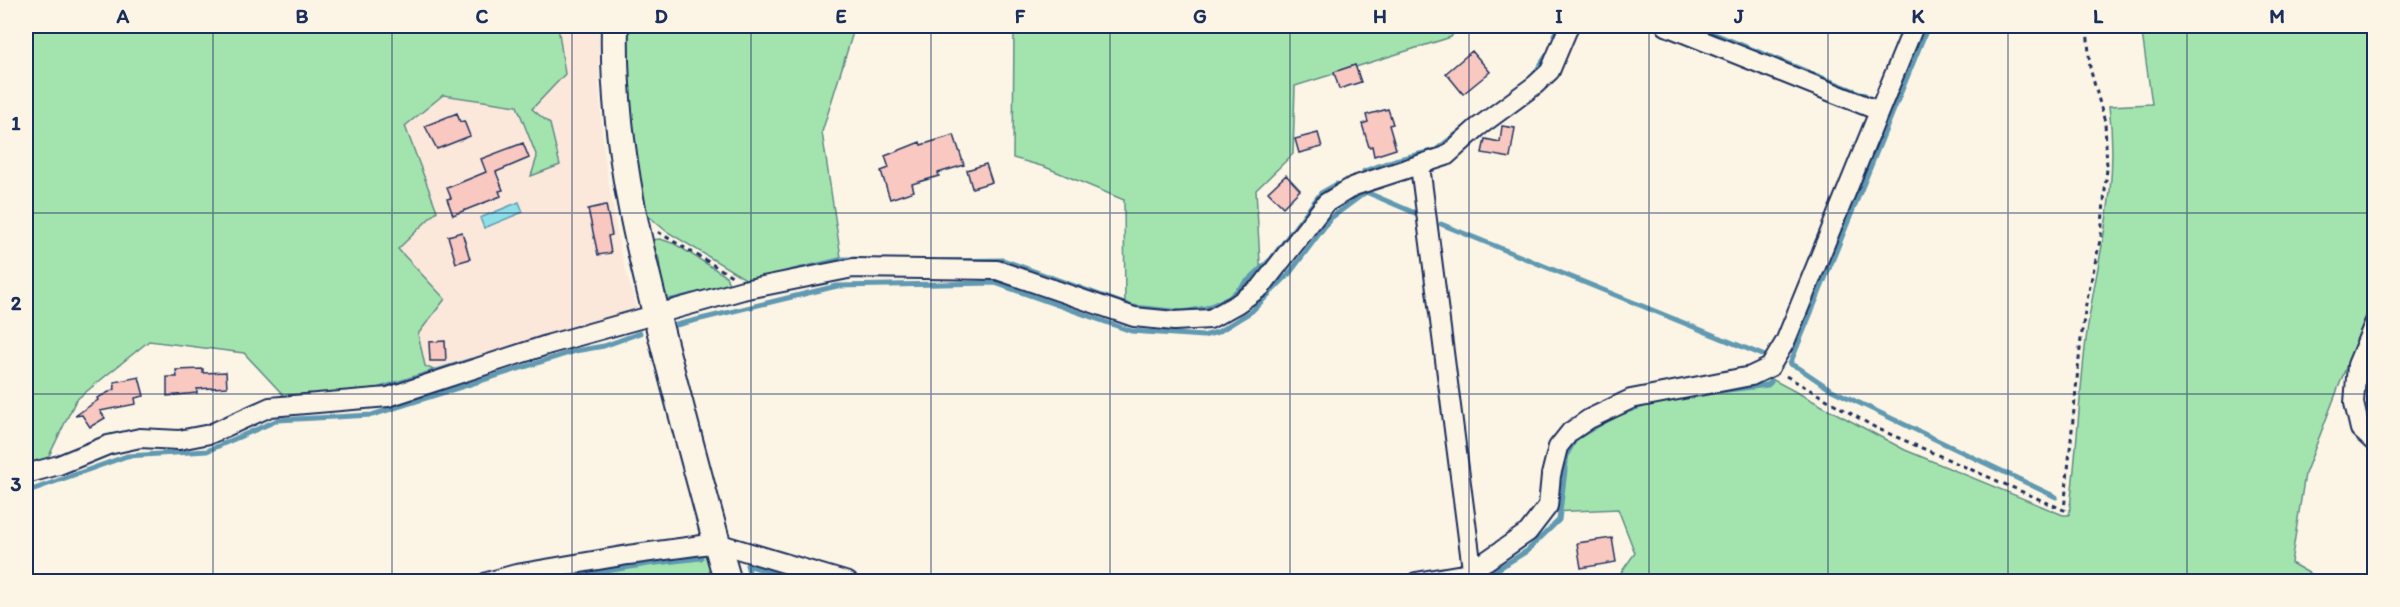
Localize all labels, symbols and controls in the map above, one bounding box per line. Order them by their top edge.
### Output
text: A [116,4,130,28]
text: B [296,4,309,28]
text: C [476,4,489,28]
text: D [654,4,668,28]
text: E [835,4,847,28]
text: F [1015,4,1026,28]
text: G [1193,4,1207,28]
text: H [1373,4,1387,28]
text: I [1555,4,1563,28]
text: J [1733,4,1744,28]
text: K [1912,4,1926,28]
text: L [2093,4,2104,28]
text: M [2269,4,2285,28]
text: 1 [11,111,21,135]
text: 2 [11,291,22,315]
text: 3 [11,472,22,496]

